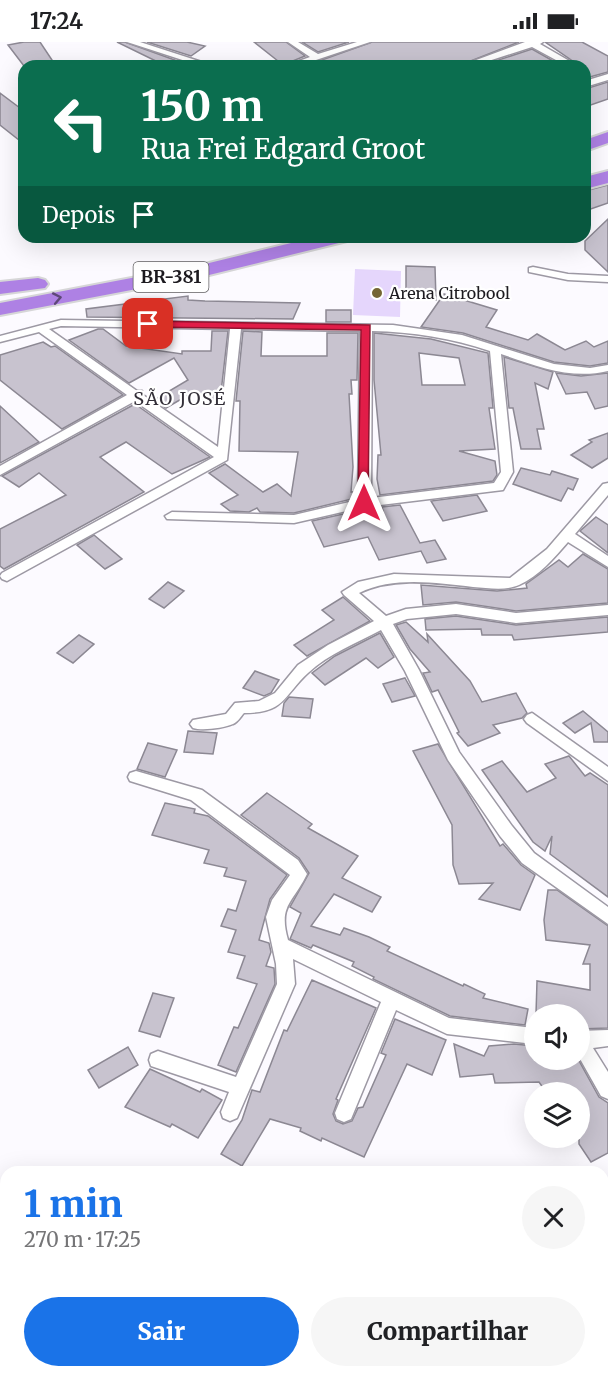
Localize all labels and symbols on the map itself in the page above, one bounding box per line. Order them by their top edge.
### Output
road number: BR-381 [134,262,208,292]
place label: Arena Citrobool [388,283,510,303]
marker: Arena Citrobool [370,286,384,300]
one-way arrow [52,292,62,305]
pin [122,298,173,349]
district label: SÃO JOSÉ [133,387,227,410]
position arrow [332,471,396,535]

